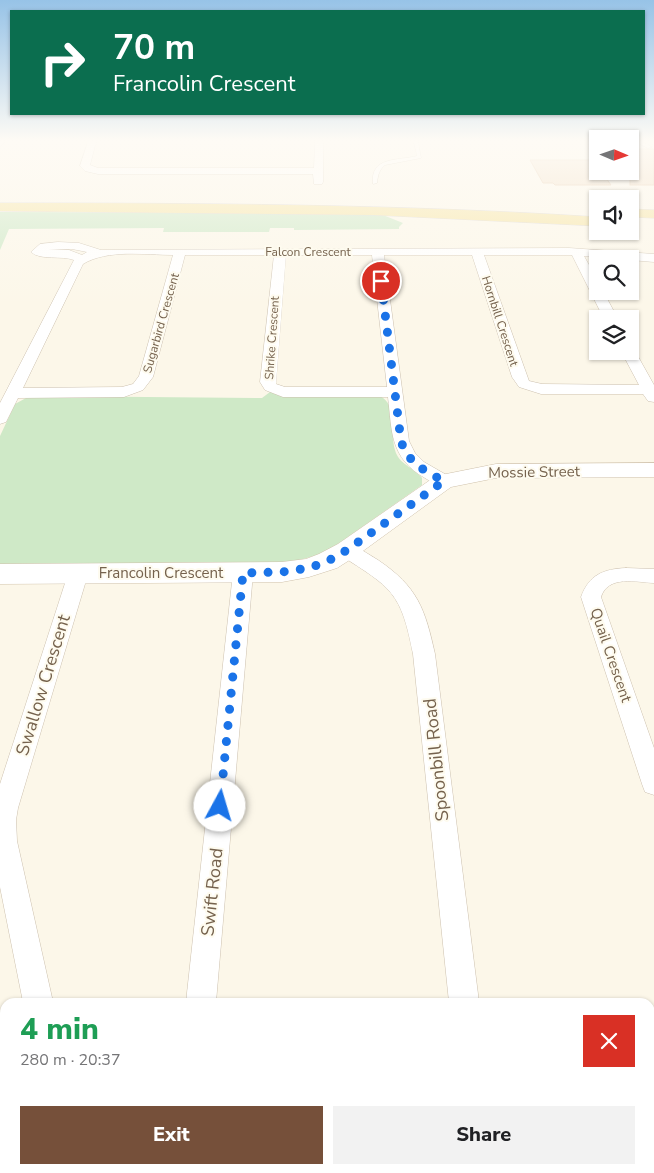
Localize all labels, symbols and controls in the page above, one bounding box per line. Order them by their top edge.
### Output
text: 70 m [113,24,195,71]
icon: right [30,30,95,95]
text: Francolin Crescent [113,69,295,99]
north arrow [589,130,639,180]
map controls [589,130,639,360]
button: sound [589,190,639,240]
street label: Falcon Crescent [265,244,352,260]
button: search [589,250,639,300]
pin [360,260,402,302]
icon: arrive [367,267,395,295]
street label: Sugarbird Crescent [139,270,183,375]
street label: Hornbill Crescent [478,274,522,369]
street label: Shrike Crescent [261,295,283,380]
button: layers [589,310,639,360]
street label: Mossie Street [488,461,581,483]
street label: Francolin Crescent [99,563,224,583]
street label: Quail Crescent [585,605,637,706]
street label: Swallow Crescent [10,611,76,759]
street label: Spoonbill Road [418,697,454,823]
position arrow [193,779,245,831]
street label: Swift Road [195,847,229,937]
text: 4 min [20,1009,99,1050]
button: close [583,1015,635,1067]
text: 280 m · 20:37 [20,1049,121,1071]
button: Exit [20,1106,323,1164]
button: Share [333,1106,635,1164]

